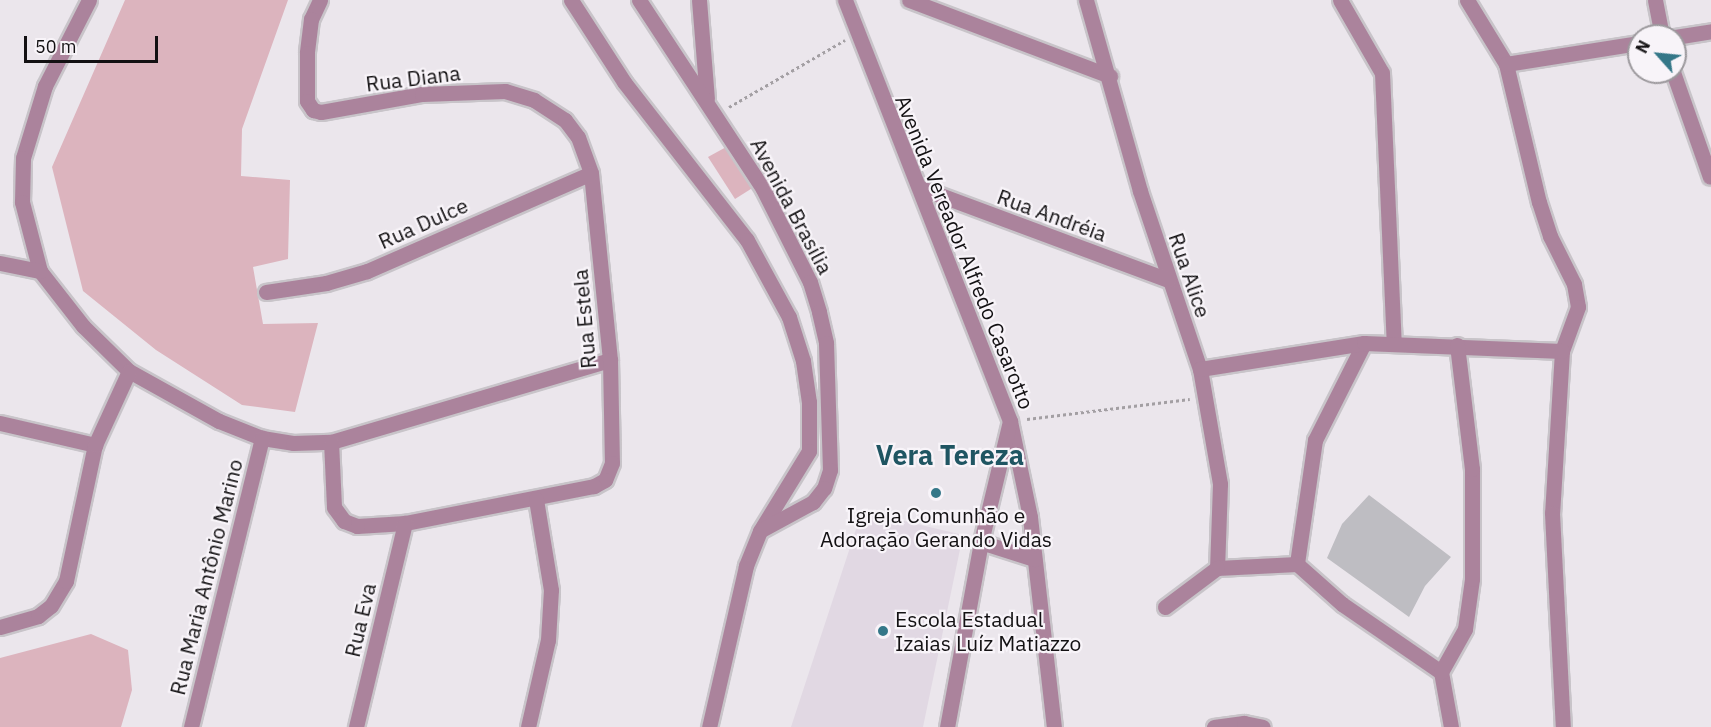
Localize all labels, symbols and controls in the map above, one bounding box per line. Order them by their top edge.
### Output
scale bar [27,24,160,62]
north arrow [1627,24,1687,84]
text: 50 m [35,35,77,58]
text: N [1631,37,1654,56]
street label: Rua Diana [364,60,462,96]
street label: Avenida Vereador Alfredo Casarotto [890,91,1040,413]
street label: Avenida Brasília [746,134,838,278]
street label: Rua Andréia [994,184,1110,246]
street label: Rua Dulce [374,192,472,254]
street label: Rua Alice [1164,229,1216,321]
street label: Rua Estela [567,268,601,370]
district label: Vera Tereza [876,439,1024,471]
street label: Rua Maria Antônio Marino [164,456,248,698]
marker: Igreja Comunhão e Adoração Gerando Vidas [929,486,943,500]
place label: Igreja Comunhão e Adoração Gerando Vidas [820,502,1052,552]
street label: Rua Eva [339,581,381,659]
place label: Escola Estadual Izaias Luíz Matiazzo [895,606,1081,656]
marker: Escola Estadual Izaias Luíz Matiazzo [876,624,890,638]

